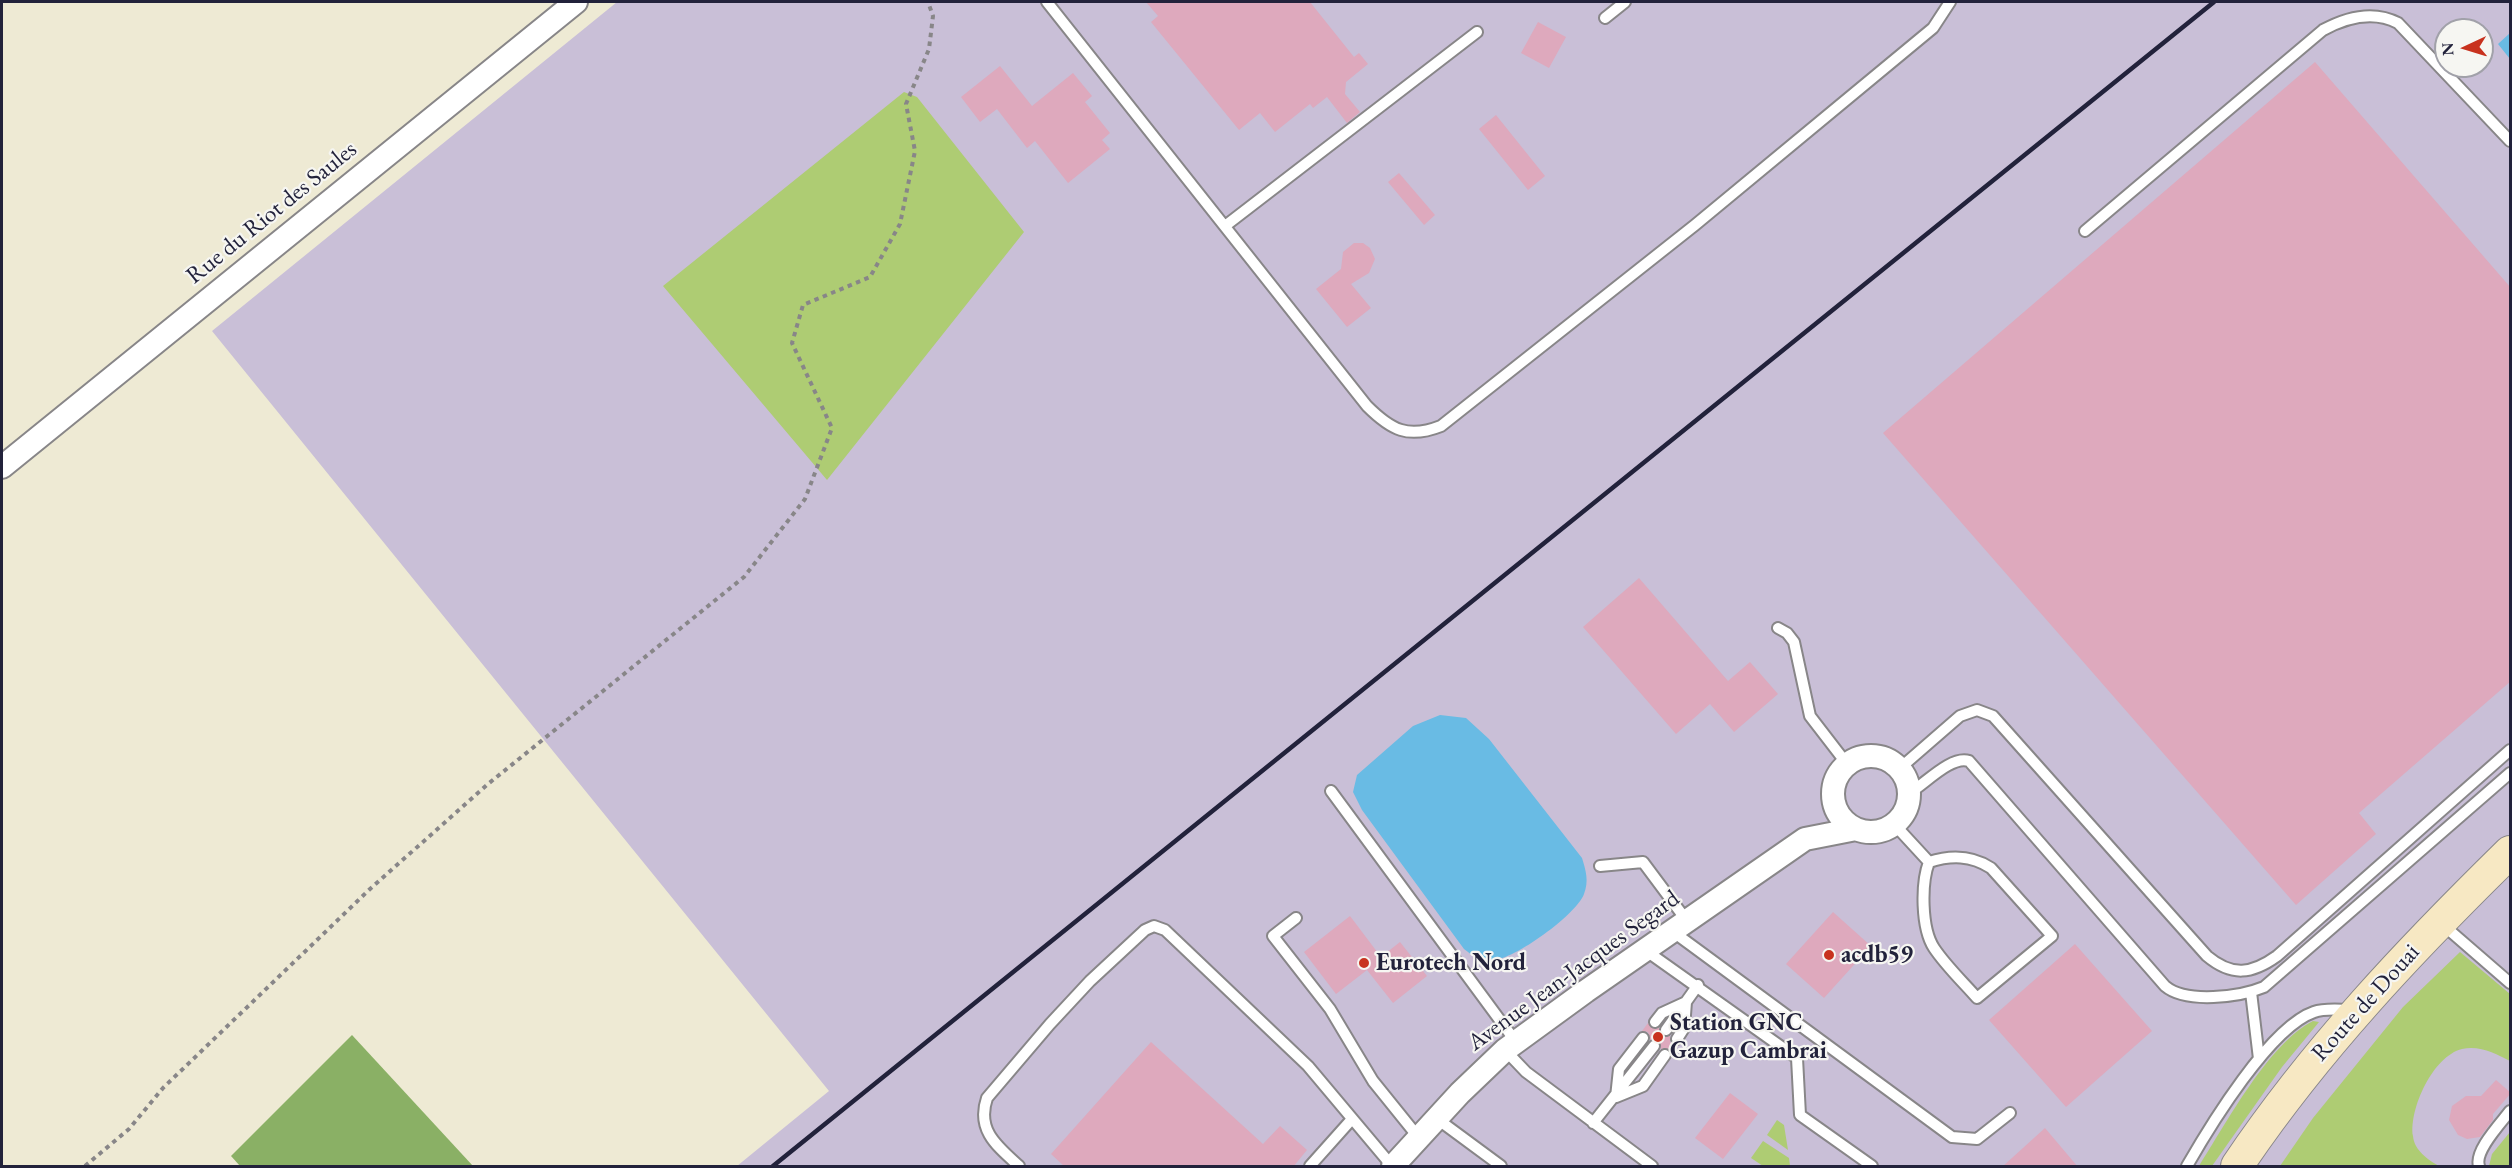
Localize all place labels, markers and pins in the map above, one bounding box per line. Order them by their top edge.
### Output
place label: acdb59 [1841,941,1913,969]
marker: acdb59 [1822,948,1836,962]
place label: Eurotech Nord [1376,949,1526,977]
marker: Eurotech Nord [1357,956,1371,970]
place label: Station GNC Gazup Cambrai [1670,1009,1827,1065]
marker: Station GNC Gazup Cambrai [1651,1030,1665,1044]

